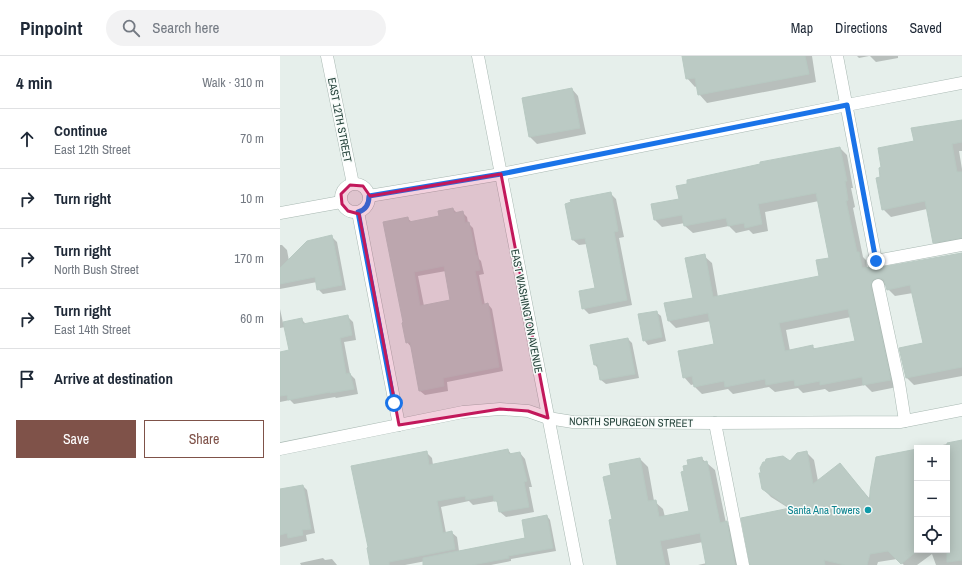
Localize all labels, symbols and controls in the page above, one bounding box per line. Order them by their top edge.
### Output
search box [106,10,386,46]
text: Pinpoint [20,15,82,41]
icon: search [120,17,142,39]
text: Search here [152,17,219,38]
text: Map [791,19,813,37]
text: Directions [835,19,887,37]
text: Saved [909,19,942,37]
text: 4 min [16,71,52,94]
text: Walk · 310 m [202,74,264,91]
street label: EAST 12TH STREET [325,76,355,164]
text: Continue [54,120,107,141]
icon: ahead [16,128,38,150]
text: 70 m [240,130,264,147]
text: East 12th Street [54,141,130,158]
icon: right [16,188,38,210]
text: Turn right [54,188,111,209]
text: 10 m [240,190,264,207]
text: Turn right [54,240,111,261]
icon: right [16,248,38,270]
street label: EAST WASHINGTON AVENUE [508,248,546,374]
text: 170 m [234,250,264,267]
route end [867,252,885,270]
text: North Bush Street [54,261,139,278]
text: Turn right [54,300,111,321]
icon: right [16,308,38,330]
text: 60 m [240,310,264,327]
text: East 14th Street [54,321,130,338]
icon: arrive [16,368,38,390]
text: Arrive at destination [54,368,173,389]
route start [385,394,403,412]
street label: NORTH SPURGEON STREET [569,414,694,430]
button: Save [16,420,136,458]
button: Share [144,420,264,458]
map controls [914,445,950,553]
button: + [914,445,950,481]
button: − [914,481,950,517]
place label: Santa Ana Towers [787,503,860,517]
marker: Santa Ana Towers [863,505,873,515]
button: locate [914,517,950,553]

